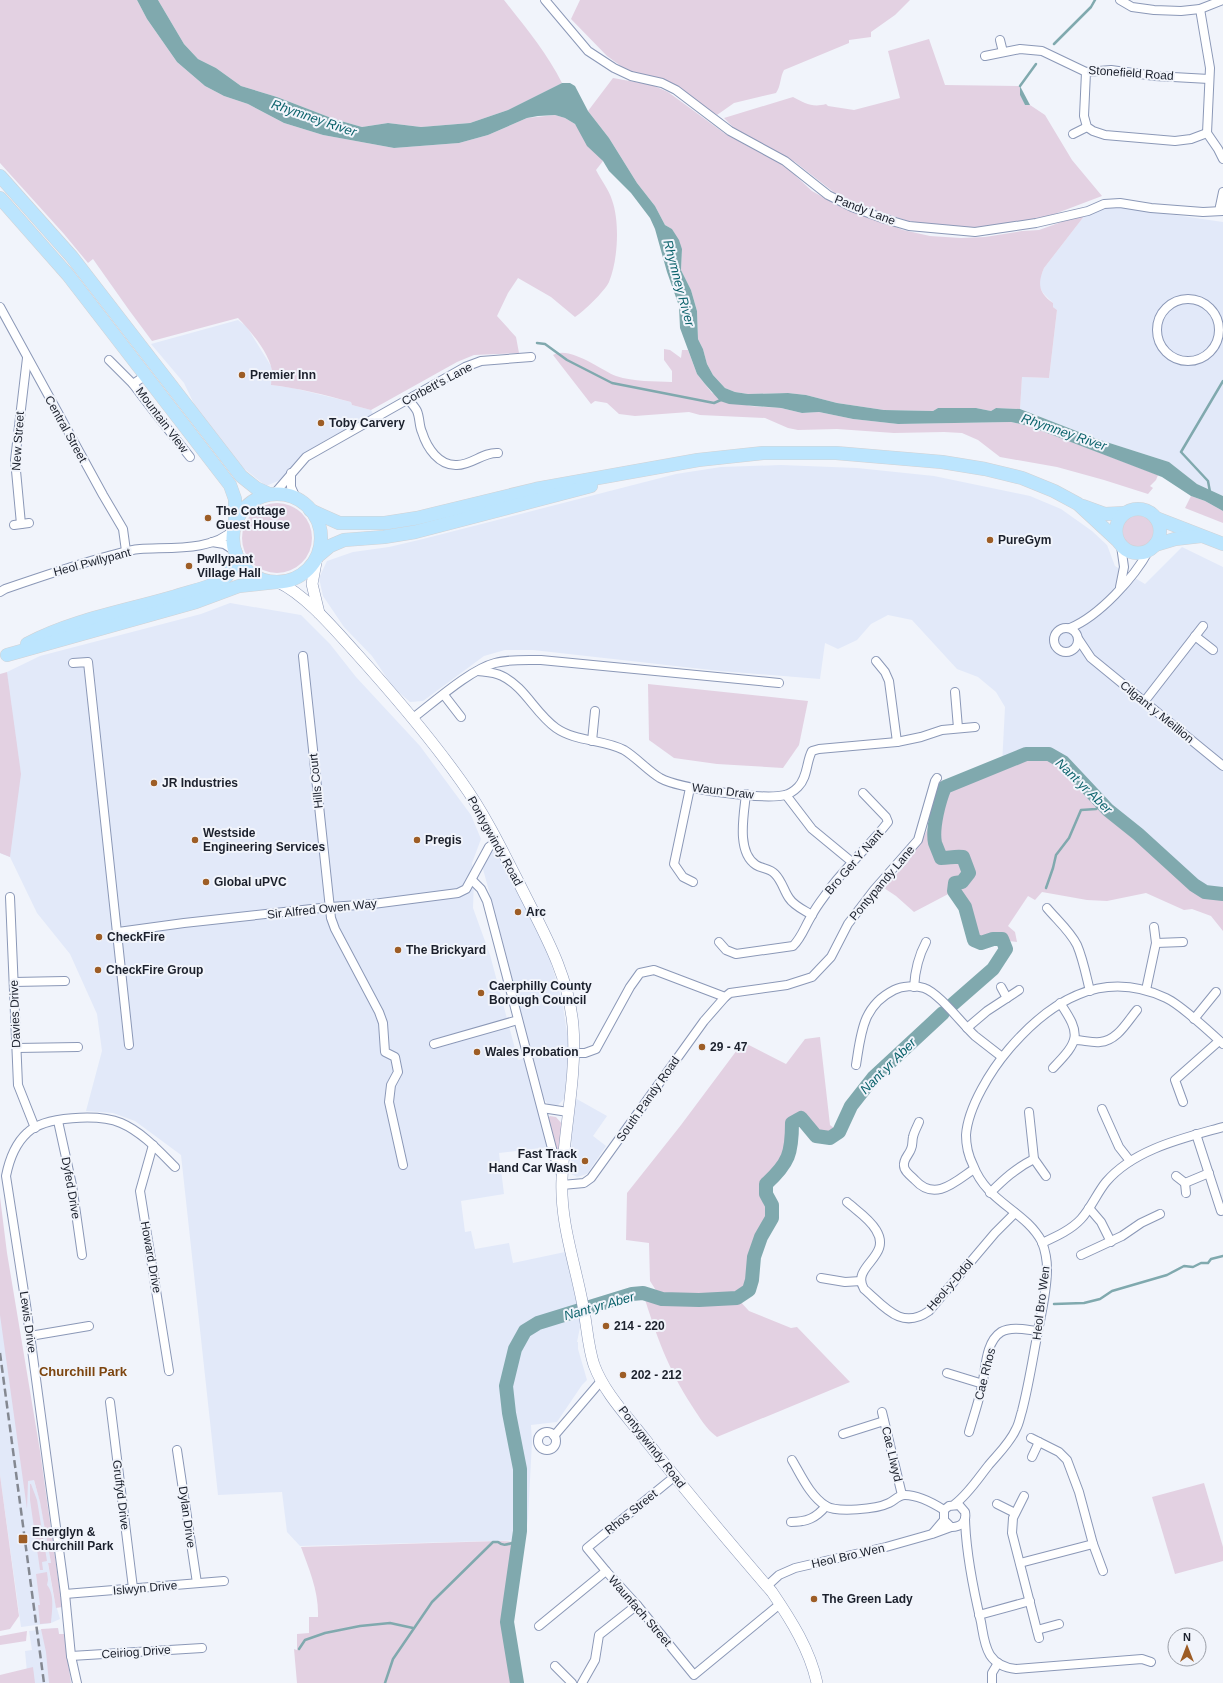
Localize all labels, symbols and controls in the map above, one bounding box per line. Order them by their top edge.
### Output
street label: Stonefield Road [1088,63,1174,83]
water label: Rhymney River [270,96,359,140]
street label: Pandy Lane [833,192,898,228]
water label: Rhymney River [660,238,698,329]
street label: Corbett's Lane [399,359,475,408]
place label: Premier Inn [250,368,316,382]
marker: Premier Inn [237,370,247,380]
street label: Mountain View [133,384,191,456]
street label: Central Street [42,393,90,465]
street label: New Street [9,410,27,471]
water label: Rhymney River [1020,410,1109,454]
place label: Toby Carvery [329,416,405,430]
marker: Toby Carvery [316,418,326,428]
place label: The Cottage Guest House [216,504,290,532]
marker: The Cottage Guest House [203,513,213,523]
place label: PureGym [998,533,1051,547]
marker: PureGym [985,535,995,545]
street label: Heol Pwllypant [52,545,133,579]
place label: Pwllypant Village Hall [197,552,261,580]
marker: Pwllypant Village Hall [184,561,194,571]
street label: Cilgant y Meillion [1117,678,1197,746]
street label: Hills Court [306,752,326,809]
water label: Nant yr Aber [1053,755,1116,817]
place label: JR Industries [162,776,238,790]
marker: JR Industries [149,778,159,788]
street label: Waun Draw [691,780,755,802]
street label: Pontygwindy Road [465,794,525,888]
place label: Westside Engineering Services [203,826,325,854]
street label: Bro Ger Y Nant [822,826,886,897]
place label: Pregis [425,833,462,847]
marker: Westside Engineering Services [190,835,200,845]
marker: Pregis [412,835,422,845]
street label: Pontypandy Lane [847,842,918,923]
place label: Global uPVC [214,875,287,889]
marker: Global uPVC [201,877,211,887]
street label: Sir Alfred Owen Way [266,896,378,922]
place label: Arc [526,905,546,919]
marker: Arc [513,907,523,917]
place label: CheckFire [107,930,165,944]
marker: CheckFire [94,932,104,942]
place label: The Brickyard [406,943,486,957]
marker: The Brickyard [393,945,403,955]
place label: CheckFire Group [106,963,203,977]
marker: CheckFire Group [93,965,103,975]
street label: Davies Drive [7,979,23,1048]
place label: Caerphilly County Borough Council [489,979,592,1007]
marker: Caerphilly County Borough Council [476,988,486,998]
water label: Nant yr Aber [857,1035,919,1097]
place label: 29 - 47 [710,1040,748,1054]
marker: 29 - 47 [697,1042,707,1052]
place label: Wales Probation [485,1045,579,1059]
marker: Wales Probation [472,1047,482,1057]
street label: South Pandy Road [613,1054,683,1144]
place label: Fast Track Hand Car Wash [489,1147,577,1175]
street label: Dyfed Drive [59,1156,83,1220]
marker: Fast Track Hand Car Wash [580,1156,590,1166]
street label: Howard Drive [138,1220,164,1294]
street label: Heol-y-Ddol [924,1256,976,1314]
street label: Heol Bro Wen [1030,1265,1052,1341]
water label: Nant yr Aber [562,1289,637,1323]
street label: Lewis Drive [17,1290,39,1354]
place label: 214 - 220 [614,1319,665,1333]
marker: 214 - 220 [601,1321,611,1331]
street label: Cae Rhos [972,1346,998,1402]
district label: Churchill Park [39,1364,128,1379]
place label: 202 - 212 [631,1368,682,1382]
marker: 202 - 212 [618,1370,628,1380]
street label: Pontygwindy Road [616,1403,688,1491]
street label: Cae Llwyd [879,1425,905,1483]
street label: Gruffyd Drive [110,1459,132,1531]
street label: Dylan Drive [176,1485,198,1549]
street label: Rhos Street [602,1486,661,1537]
place label: Energlyn & Churchill Park [32,1525,114,1553]
marker: Energlyn & Churchill Park [17,1533,29,1545]
street label: Heol Bro Wen [810,1541,886,1571]
street label: Waunfach Street [606,1573,675,1650]
street label: Islwyn Drive [112,1578,178,1598]
place label: The Green Lady [822,1592,913,1606]
marker: The Green Lady [809,1594,819,1604]
north arrow [1167,1627,1207,1667]
text: N [1183,1631,1191,1643]
street label: Ceiriog Drive [101,1643,171,1661]

